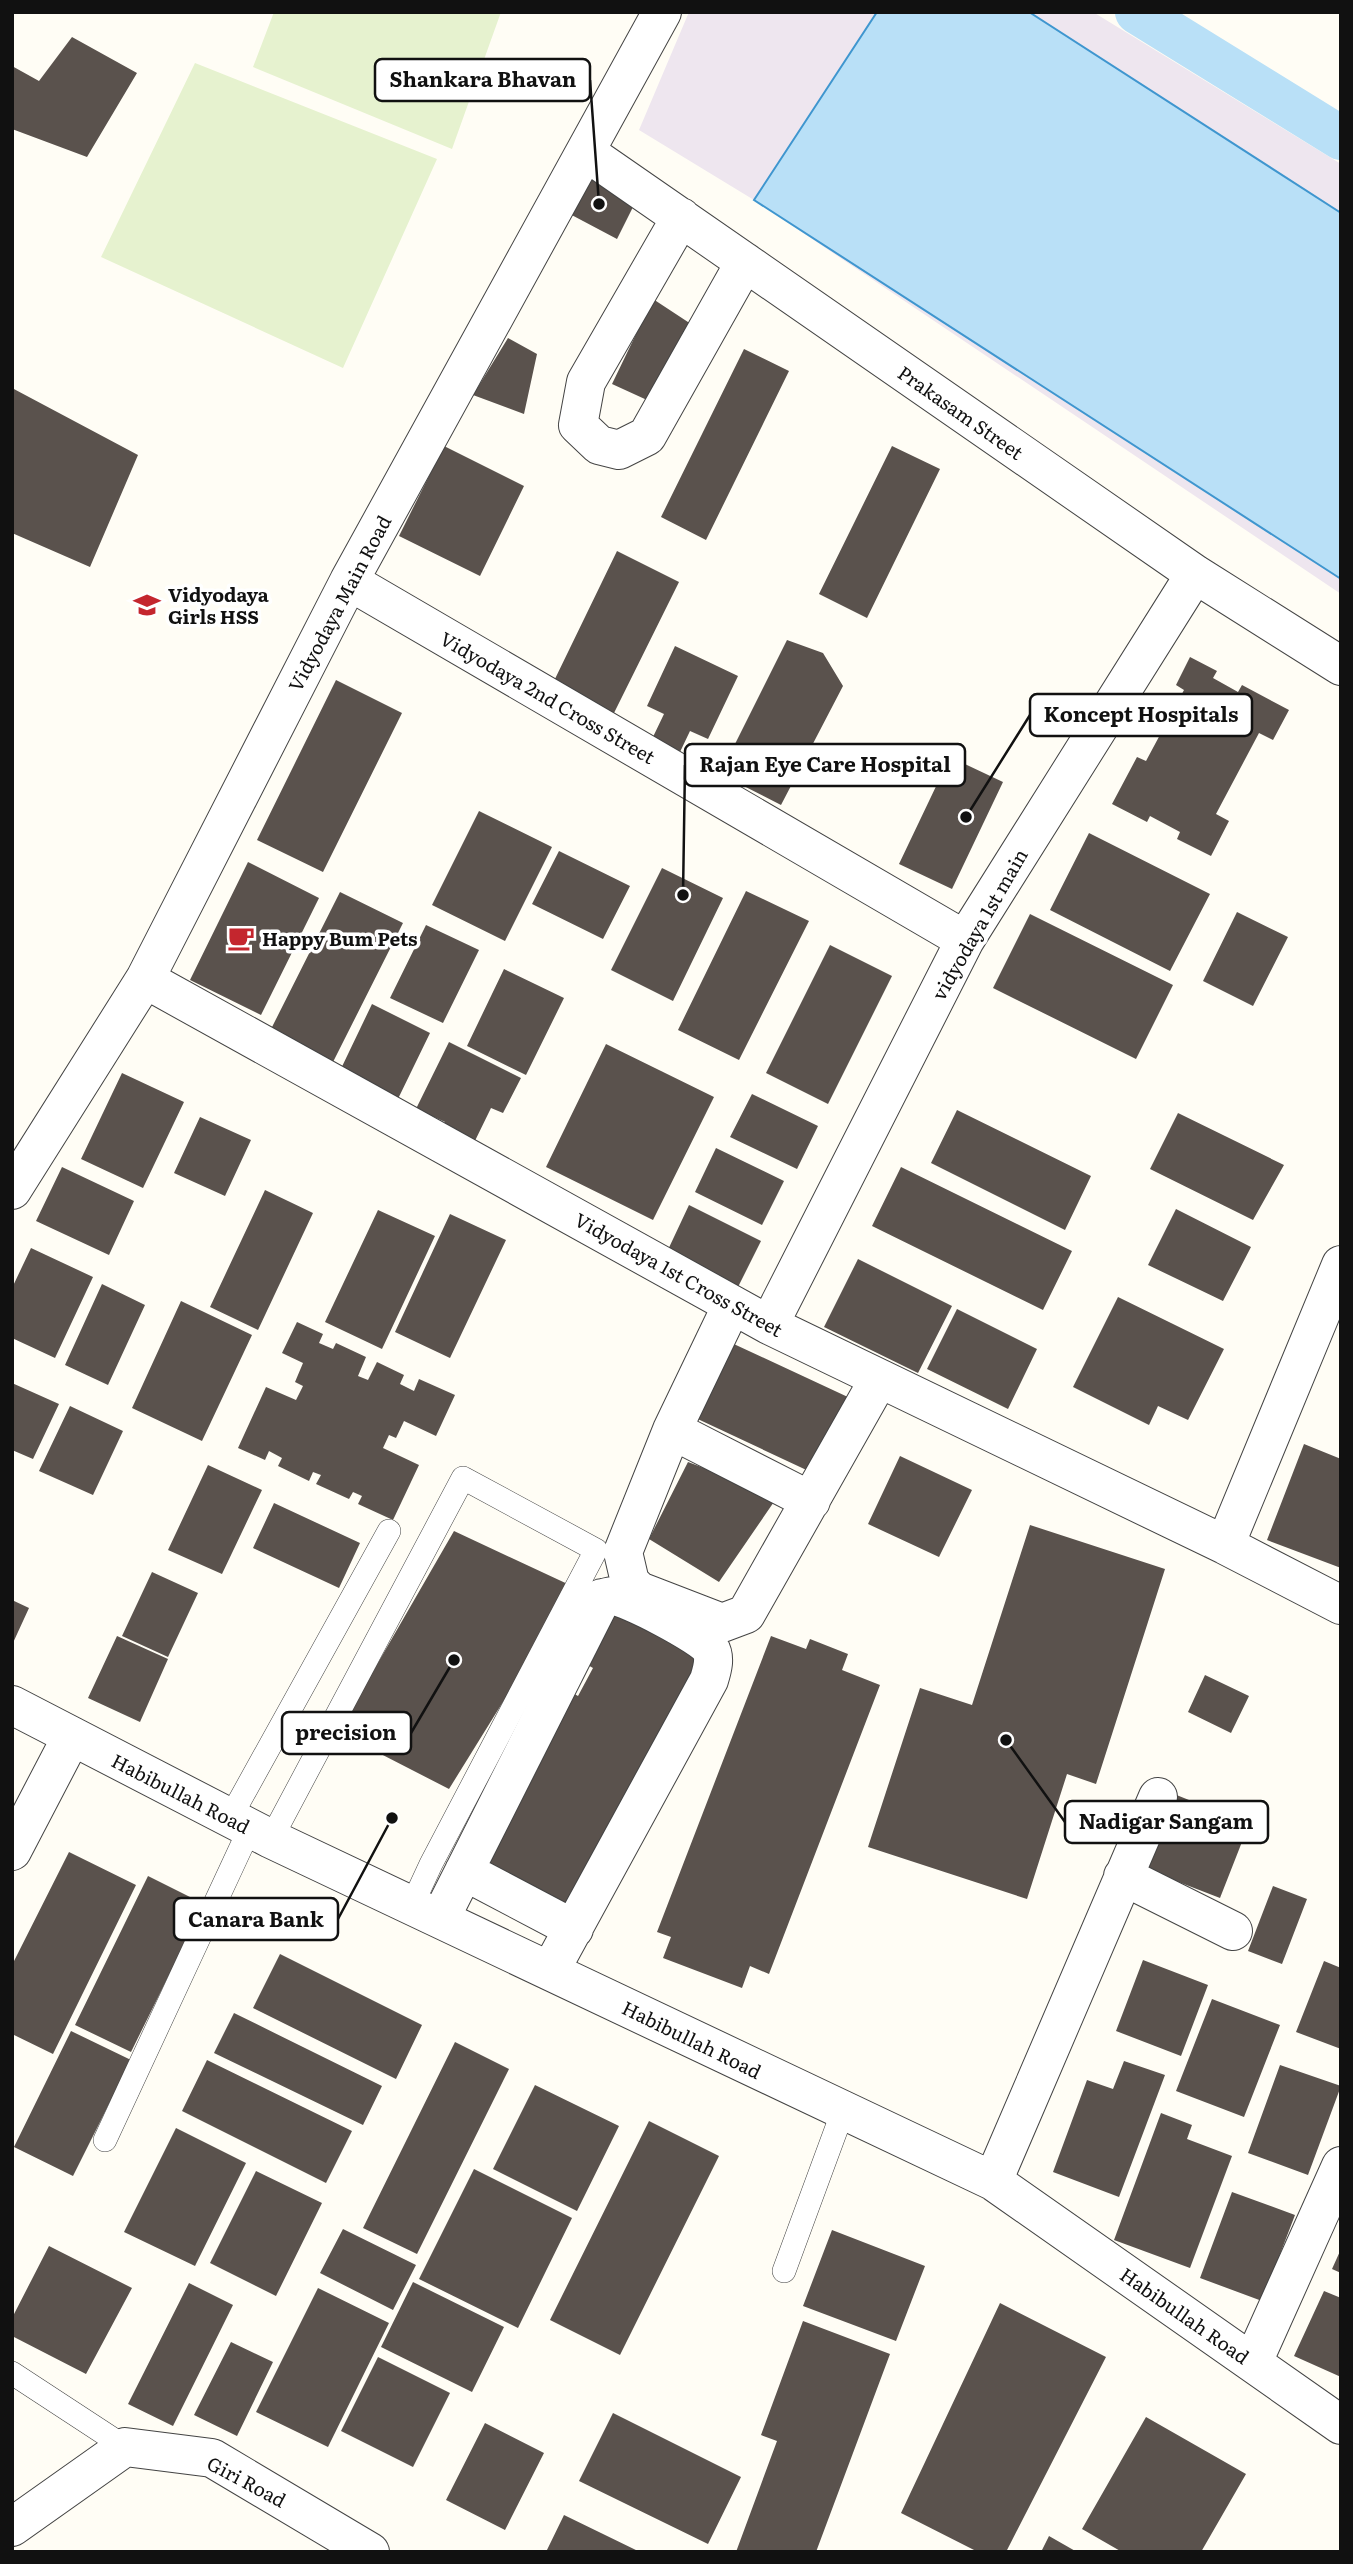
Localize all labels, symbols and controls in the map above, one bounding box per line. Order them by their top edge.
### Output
callout: Shankara Bhavan [375,59,590,101]
text: Shankara Bhavan [390,62,577,93]
street label: Prakasam Street [893,358,1030,466]
street label: Vidyodaya Main Road [281,510,398,696]
place label: Vidyodaya Girls HSS [168,580,269,630]
school or university icon: Vidyodaya Girls HSS [132,590,162,620]
street label: Vidyodaya 2nd Cross Street [435,624,661,770]
callout: Koncept Hospitals [1030,694,1252,736]
text: Koncept Hospitals [1044,697,1238,728]
callout: Rajan Eye Care Hospital [685,744,965,786]
text: Rajan Eye Care Hospital [699,747,951,778]
street label: vidyodaya 1st main [924,843,1034,1005]
cafe icon: Happy Bum Pets [226,923,256,953]
place label: Happy Bum Pets [262,924,418,952]
street label: Vidyodaya 1st Cross Street [570,1205,788,1343]
callout: precision [282,1712,411,1754]
text: precision [295,1715,397,1746]
street label: Habibullah Road [107,1746,255,1840]
callout: Nadigar Sangam [1065,1801,1268,1843]
text: Nadigar Sangam [1078,1804,1254,1835]
callout: Canara Bank [174,1898,338,1940]
text: Canara Bank [188,1902,325,1933]
street label: Habibullah Road [618,1993,767,2085]
street label: Habibullah Road [1115,2260,1256,2370]
street label: Giri Road [203,2448,292,2514]

